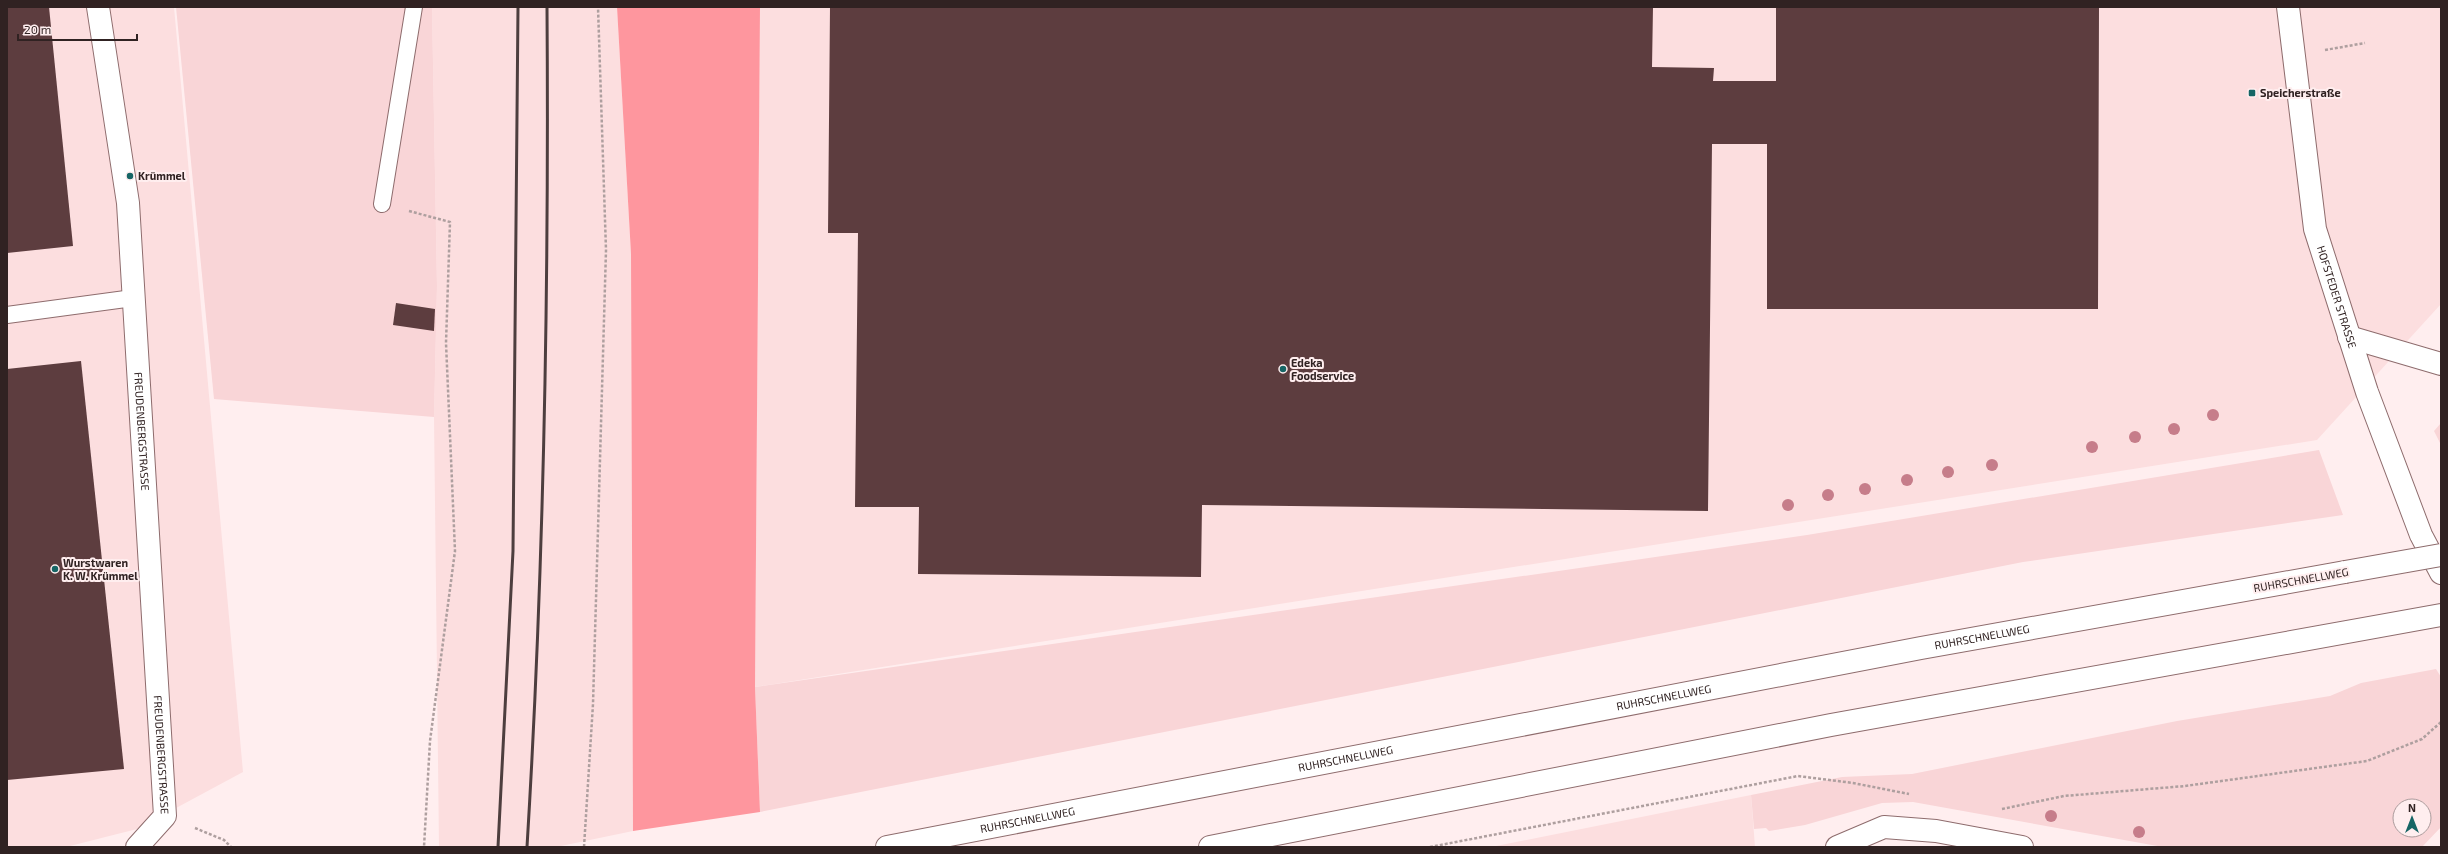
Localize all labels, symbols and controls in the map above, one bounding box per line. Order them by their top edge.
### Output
scale bar [18,16,137,42]
text: 20 m [24,22,51,36]
place label: Speicherstraße [2260,86,2341,99]
marker: Speicherstraße [2247,88,2257,98]
place label: Krümmel [138,169,186,182]
marker: Krümmel [125,171,135,181]
street label: HOFSTEDER STRASSE [2315,244,2360,350]
place label: Edeka Foodservice [1291,356,1354,382]
marker: Edeka Foodservice [1278,364,1288,374]
street label: FREUDENBERGSTRASSE [132,371,152,491]
place label: Wurstwaren K. W. Krümmel [63,556,138,582]
marker: Wurstwaren K. W. Krümmel [50,564,60,574]
street label: RUHRSCHNELLWEG [2252,565,2349,594]
street label: RUHRSCHNELLWEG [1933,622,2031,651]
street label: RUHRSCHNELLWEG [1615,682,1712,713]
street label: FREUDENBERGSTRASSE [152,695,172,814]
street label: RUHRSCHNELLWEG [1297,743,1394,774]
north arrow [2392,798,2432,838]
text: N [2408,801,2416,814]
street label: RUHRSCHNELLWEG [979,804,1076,835]

